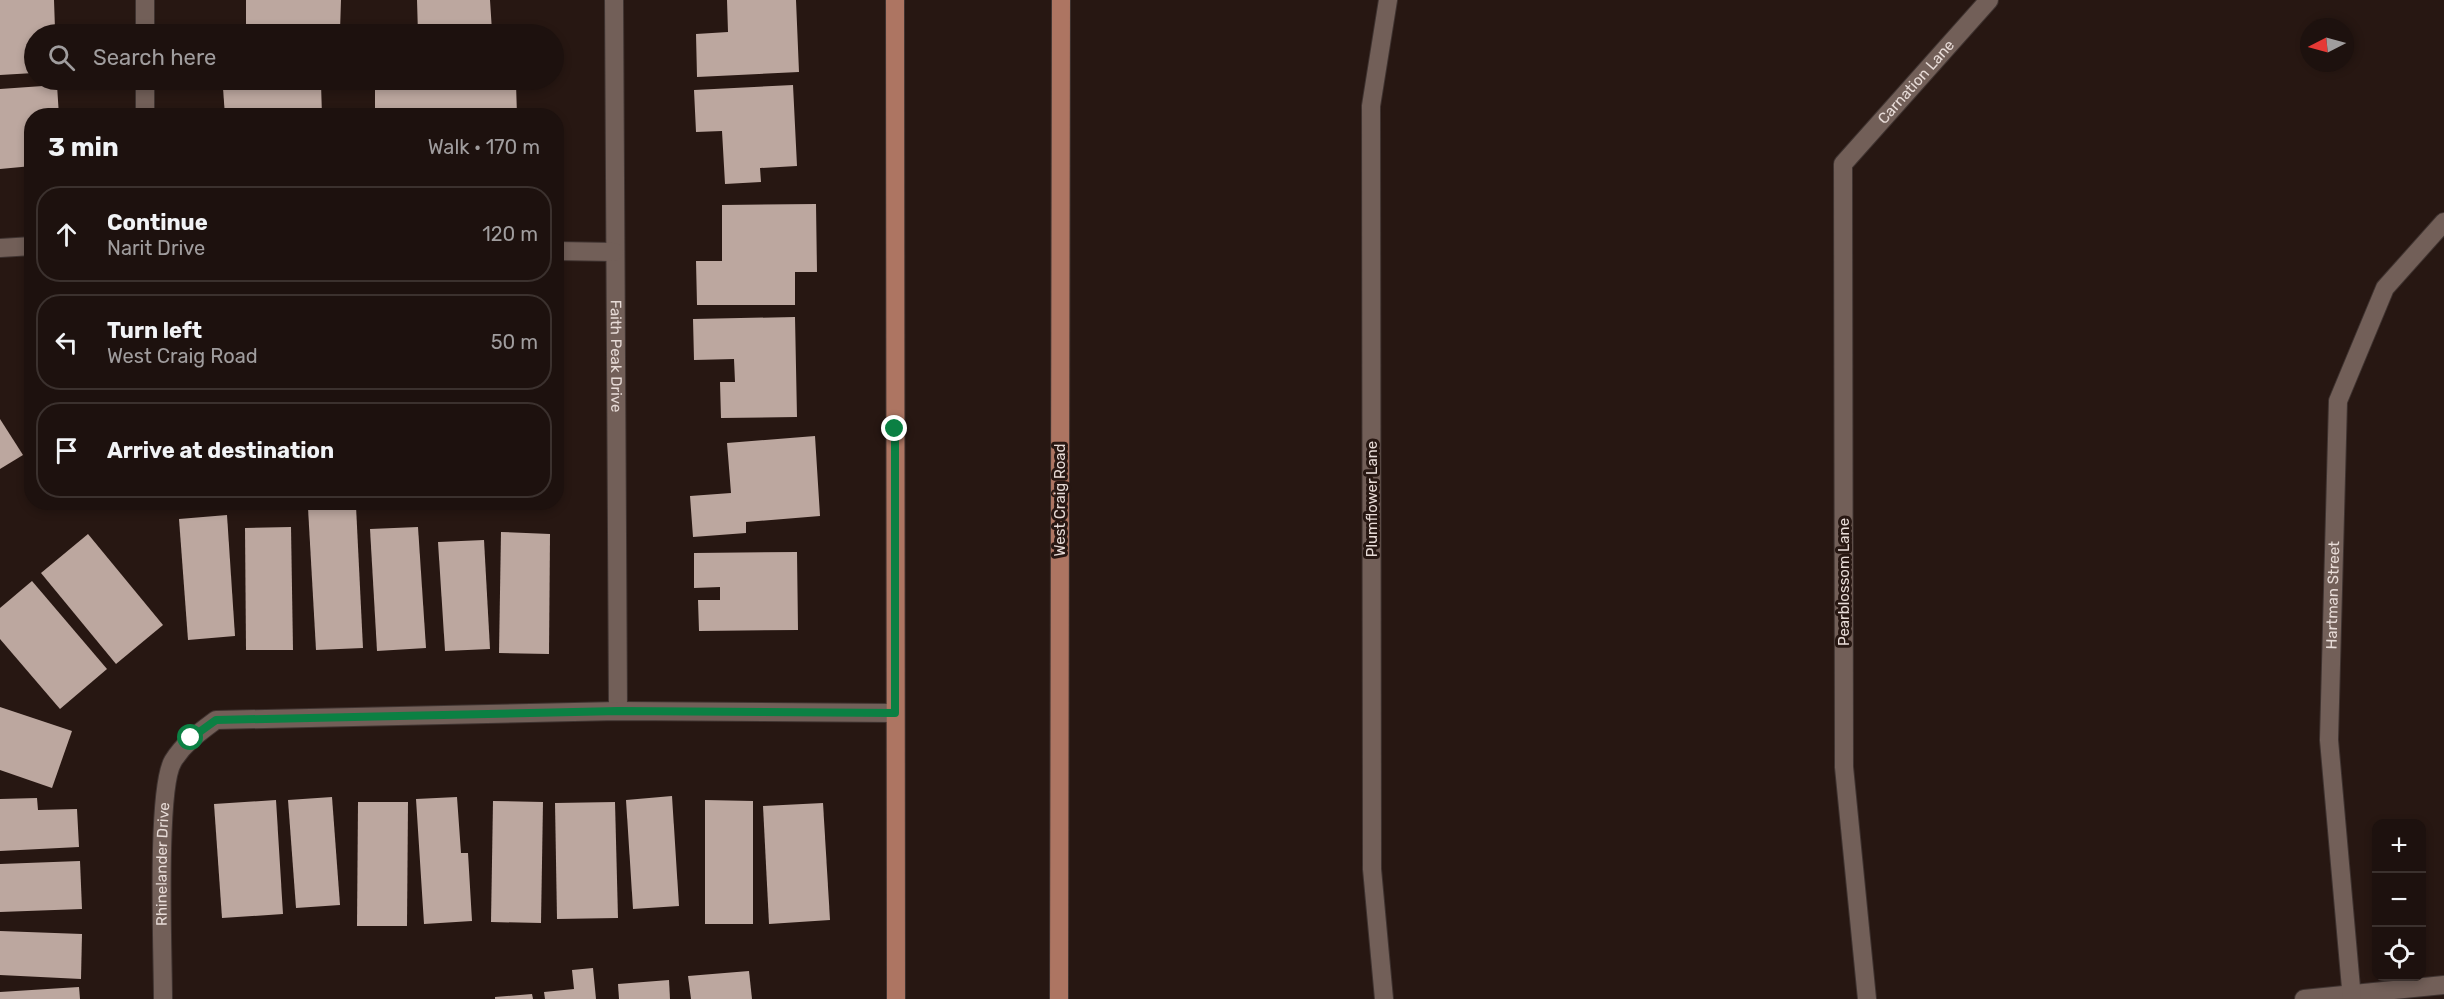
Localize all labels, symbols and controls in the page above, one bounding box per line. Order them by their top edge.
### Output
north arrow [2300,18,2354,72]
search box [24,24,564,90]
street label: Carnation Lane [1874,36,1958,128]
icon: search [45,41,78,74]
text: Search here [93,44,216,71]
text: 3 min [48,132,119,163]
text: Walk · 170 m [428,135,540,159]
text: Continue [107,209,208,236]
icon: ahead [50,218,83,251]
text: 120 m [482,222,538,246]
text: Narit Drive [107,236,205,260]
street label: Faith Peak Drive [607,300,625,412]
text: Turn left [107,317,202,344]
icon: left [50,326,83,359]
text: 50 m [491,330,538,354]
text: West Craig Road [107,344,258,368]
route end [881,415,907,441]
icon: arrive [50,434,83,467]
text: Arrive at destination [107,437,334,464]
street label: Plumflower Lane [1363,441,1381,557]
street label: West Craig Road [1051,444,1069,556]
street label: Pearblossom Lane [1835,518,1853,646]
street label: Hartman Street [2322,541,2343,649]
route start [177,724,203,750]
street label: Rhinelander Drive [153,801,173,926]
map controls [2372,819,2426,981]
button: + [2372,819,2426,873]
button: − [2372,873,2426,927]
button: locate [2372,927,2426,981]

